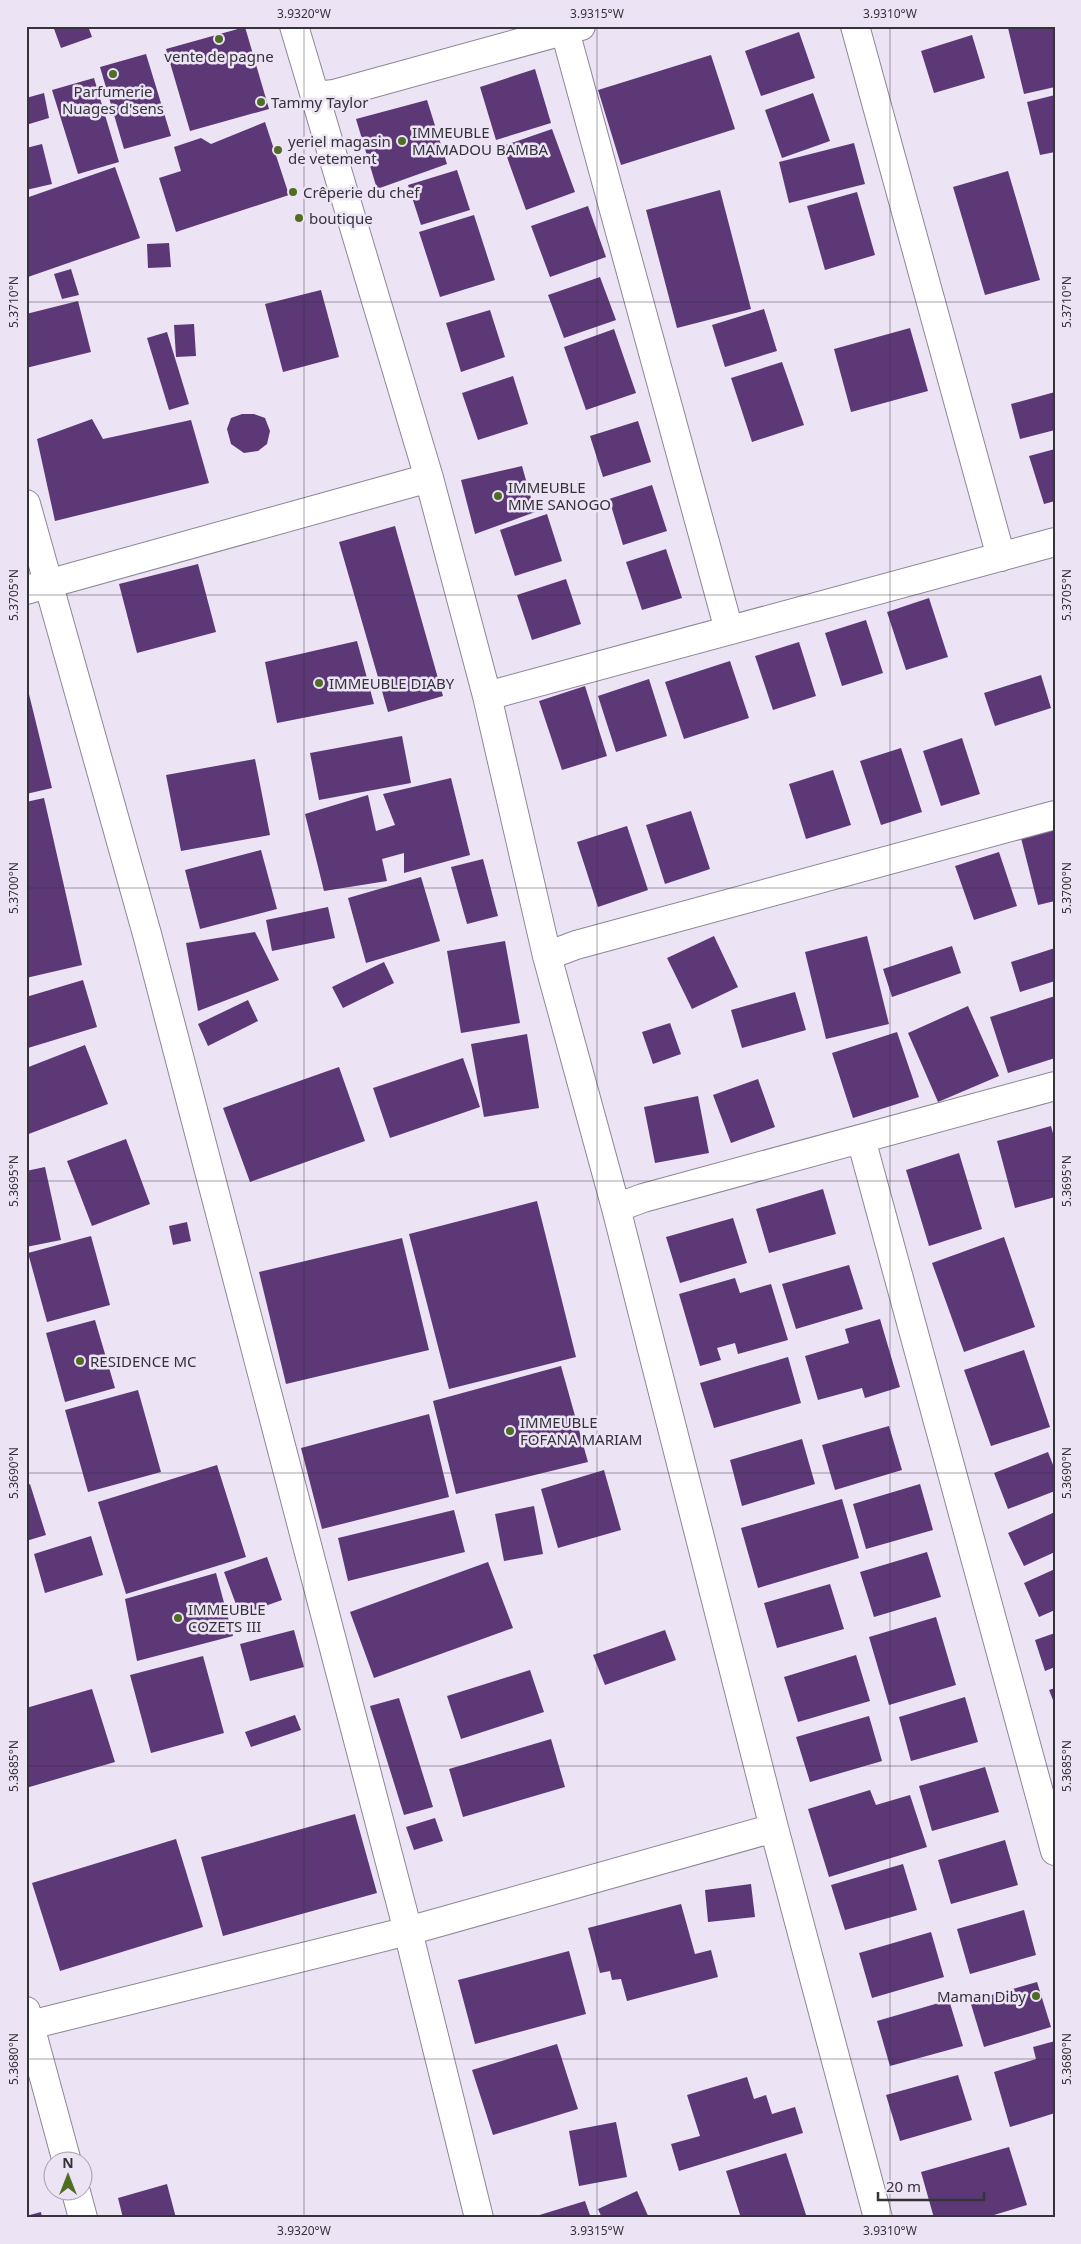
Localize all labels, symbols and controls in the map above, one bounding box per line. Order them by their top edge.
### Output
text: 3.9320°W [277,5,331,22]
text: 3.9315°W [570,5,624,22]
text: 3.9310°W [863,5,917,22]
marker: vente de pagne [213,33,225,45]
place label: vente de pagne [164,46,274,66]
marker: Parfumerie Nuages d'sens [107,68,119,80]
place label: Parfumerie Nuages d'sens [62,81,164,118]
place label: Tammy Taylor [271,92,369,112]
marker: Tammy Taylor [255,96,267,108]
place label: IMMEUBLE MAMADOU BAMBA [412,122,549,159]
place label: yeriel magasin de vetement [288,131,391,168]
marker: IMMEUBLE MAMADOU BAMBA [396,135,408,147]
marker: yeriel magasin de vetement [272,144,284,156]
place label: Crêperie du chef [303,182,420,202]
marker: Crêperie du chef [287,186,299,198]
place label: boutique [309,208,373,228]
marker: boutique [293,212,305,224]
text: 5.3710°N [5,276,22,328]
text: 5.3710°N [1058,276,1075,328]
place label: IMMEUBLE MME SANOGO [508,477,611,514]
marker: IMMEUBLE MME SANOGO [492,490,504,502]
text: 5.3705°N [5,569,22,621]
text: 5.3705°N [1058,569,1075,621]
place label: IMMEUBLE DIABY [329,673,455,693]
marker: IMMEUBLE DIABY [313,677,325,689]
text: 5.3700°N [5,862,22,914]
text: 5.3700°N [1058,862,1075,914]
text: 5.3695°N [5,1155,22,1207]
text: 5.3695°N [1058,1155,1075,1207]
place label: RESIDENCE MC [90,1351,197,1371]
marker: RESIDENCE MC [74,1355,86,1367]
place label: IMMEUBLE FOFANA MARIAM [520,1412,642,1449]
marker: IMMEUBLE FOFANA MARIAM [504,1425,516,1437]
text: 5.3690°N [5,1447,22,1499]
text: 5.3690°N [1058,1447,1075,1499]
place label: IMMEUBLE COZETS III [188,1599,266,1636]
marker: IMMEUBLE COZETS III [172,1612,184,1624]
text: 5.3685°N [5,1740,22,1792]
text: 5.3685°N [1058,1740,1075,1792]
place label: Maman Diby [937,1986,1026,2006]
marker: Maman Diby [1030,1990,1042,2002]
text: 5.3680°N [5,2033,22,2085]
text: 5.3680°N [1058,2033,1075,2085]
north arrow [42,2152,92,2202]
text: N [62,2153,74,2172]
scale bar [878,2169,985,2201]
text: 20 m [886,2176,921,2196]
text: 3.9320°W [277,2222,331,2239]
text: 3.9315°W [570,2222,624,2239]
text: 3.9310°W [863,2222,917,2239]

